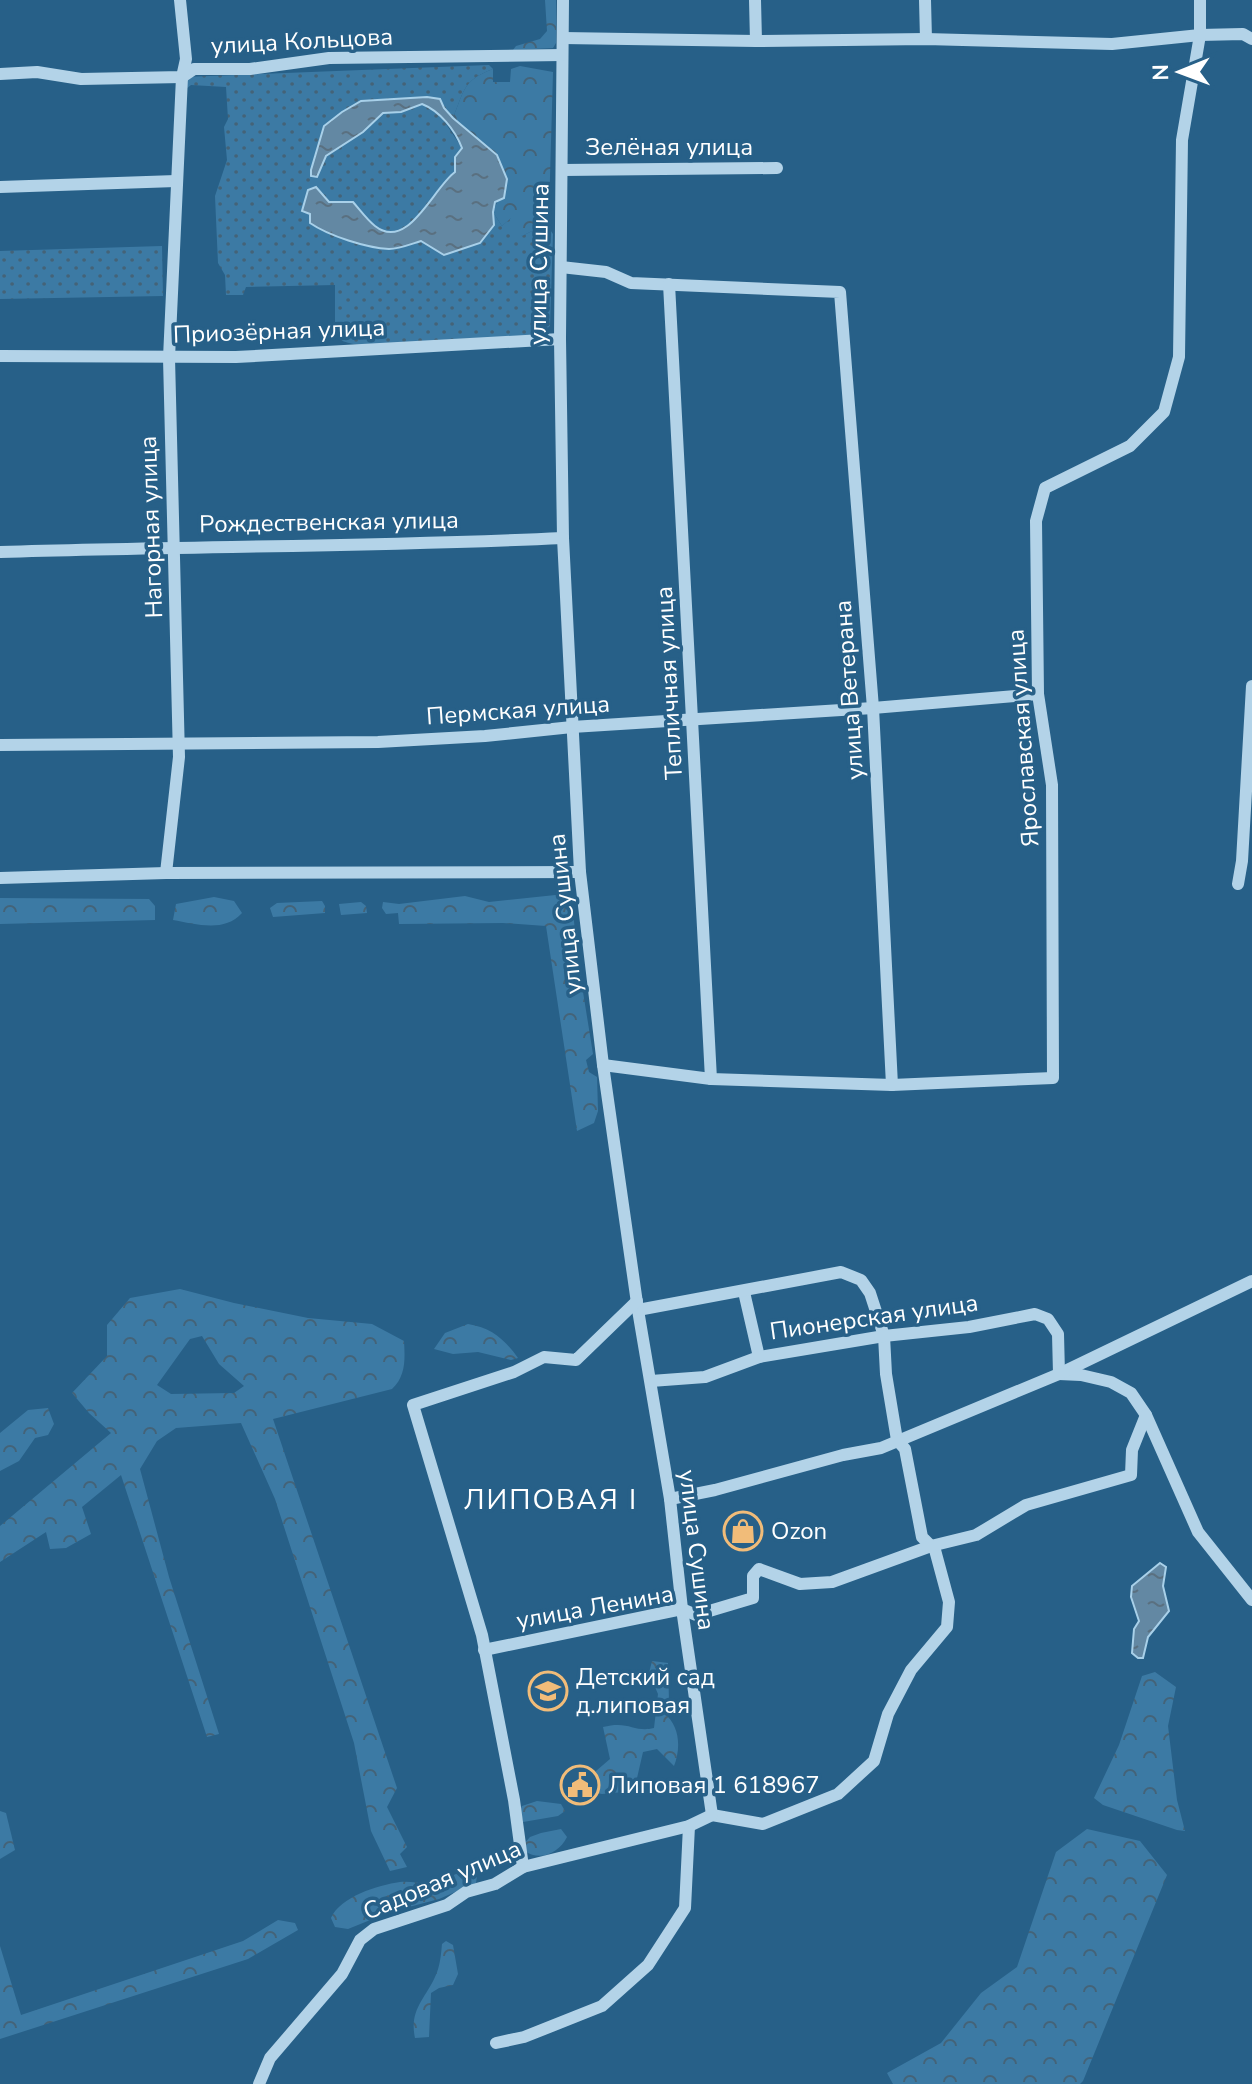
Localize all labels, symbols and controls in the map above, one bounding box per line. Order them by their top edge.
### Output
street label: улица Кольцова [210,20,394,62]
north arrow [1140,32,1220,112]
text: N [1146,64,1176,81]
street label: Зелёная улица [585,131,753,163]
street label: улица Сушина [522,183,556,345]
street label: Приозёрная улица [172,311,386,351]
street label: Нагорная улица [132,435,170,619]
street label: Рождественская улица [199,504,459,540]
street label: Тепличная улица [648,585,690,781]
street label: улица Ветерана [827,599,871,781]
street label: Ярославская улица [999,628,1047,848]
street label: Пермская улица [425,688,611,732]
street label: улица Сушина [541,832,589,996]
street label: Пионерская улица [768,1287,980,1347]
street label: улица Сушина [671,1468,723,1632]
district label: ЛИПОВАЯ I [464,1481,638,1519]
shop icon: Ozon [722,1510,764,1552]
place label: Ozon [771,1515,827,1547]
street label: улица Ленина [514,1577,676,1637]
place label: Детский сад д.липовая [576,1661,715,1721]
school or university icon: Детский сад д.липовая [527,1670,569,1712]
public building icon: Липовая 1 618967 [559,1764,601,1806]
place label: Липовая 1 618967 [608,1769,820,1801]
street label: Садовая улица [358,1832,526,1928]

